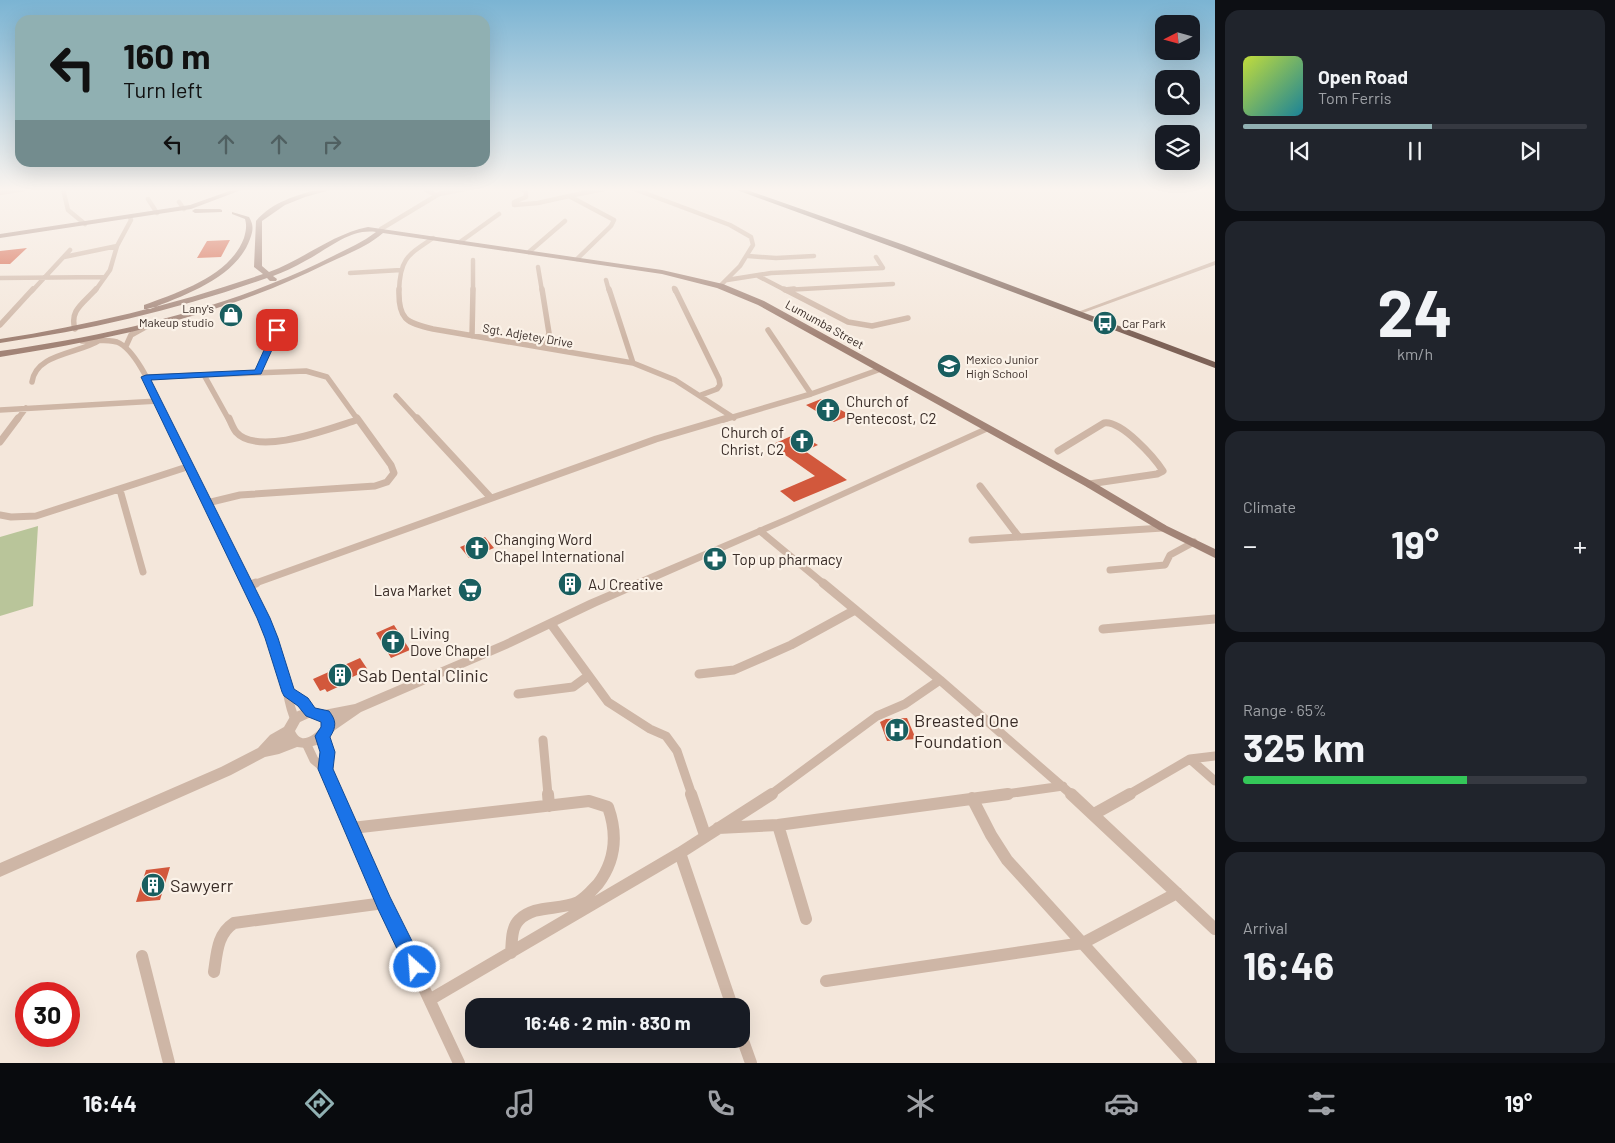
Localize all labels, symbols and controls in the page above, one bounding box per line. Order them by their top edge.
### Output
north arrow [1155,15,1200,60]
map controls [1155,15,1200,170]
text: 160 m [123,34,210,76]
icon: left [40,35,105,100]
text: Open Road [1318,65,1408,88]
button: search [1155,70,1200,115]
text: Turn left [123,76,203,102]
text: Tom Ferris [1318,88,1392,107]
button: layers [1155,125,1200,170]
icon: left [159,130,187,158]
icon: ahead [212,130,240,158]
icon: ahead [265,130,293,158]
icon: right [318,130,346,158]
icon: previous [1286,137,1314,165]
icon: pause [1401,137,1429,165]
icon: next [1516,137,1544,165]
text: 24 [1377,272,1453,350]
street label: Lumumba Street [783,297,867,351]
place label: Lany's Makeup studio [139,301,214,329]
shop icon: Lany's Makeup studio [218,302,244,328]
pin [256,309,298,351]
bus stop icon: Car Park [1092,310,1118,336]
icon: arrive [263,316,291,344]
place label: Car Park [1122,316,1166,330]
street label: Sgt. Adjetey Drive [482,320,574,350]
text: km/h [1397,344,1433,363]
place label: Mexico Junior High School [966,352,1039,380]
school or university icon: Mexico Junior High School [936,353,962,379]
place label: Church of Pentecost, C2 [846,392,937,427]
church icon: Church of Pentecost, C2 [815,397,841,423]
place label: Church of Christ, C2 [721,423,784,458]
church icon: Church of Christ, C2 [789,428,815,454]
text: Climate [1243,497,1296,516]
text: 19° [1391,521,1439,567]
text: − [1243,528,1257,562]
text: + [1573,528,1587,562]
place label: Changing Word Chapel International [494,530,625,565]
church icon: Changing Word Chapel International [464,535,490,561]
pharmacy icon: Top up pharmacy [702,546,728,572]
place label: Top up pharmacy [732,550,843,568]
building icon: AJ Creative [557,571,583,597]
place label: AJ Creative [588,575,663,593]
supermarket icon: Lava Market [457,577,483,603]
place label: Lava Market [374,581,452,599]
place label: Living Dove Chapel [410,624,490,659]
church icon: Living Dove Chapel [380,629,406,655]
building icon: Sab Dental Clinic [327,662,353,688]
place label: Sab Dental Clinic [358,664,488,686]
text: Range · 65% [1243,700,1326,719]
place label: Breasted One Foundation [914,709,1019,752]
hospital icon: Breasted One Foundation [884,717,910,743]
text: 325 km [1243,724,1365,770]
building icon: Sawyerr [140,872,166,898]
place label: Sawyerr [170,874,234,896]
text: Arrival [1243,918,1288,937]
position arrow [388,940,440,992]
text: 16:46 [1243,942,1334,988]
speed limit sign: 30 [15,982,80,1047]
text: 16:46 · 2 min · 830 m [524,1011,691,1034]
icon: directions [302,1086,337,1121]
icon: music [503,1086,538,1121]
icon: phone [703,1086,738,1121]
icon: climate [903,1086,938,1121]
icon: car [1104,1086,1139,1121]
icon: filters [1304,1086,1339,1121]
text: 16:44 [83,1090,137,1116]
text: 19° [1505,1090,1532,1116]

